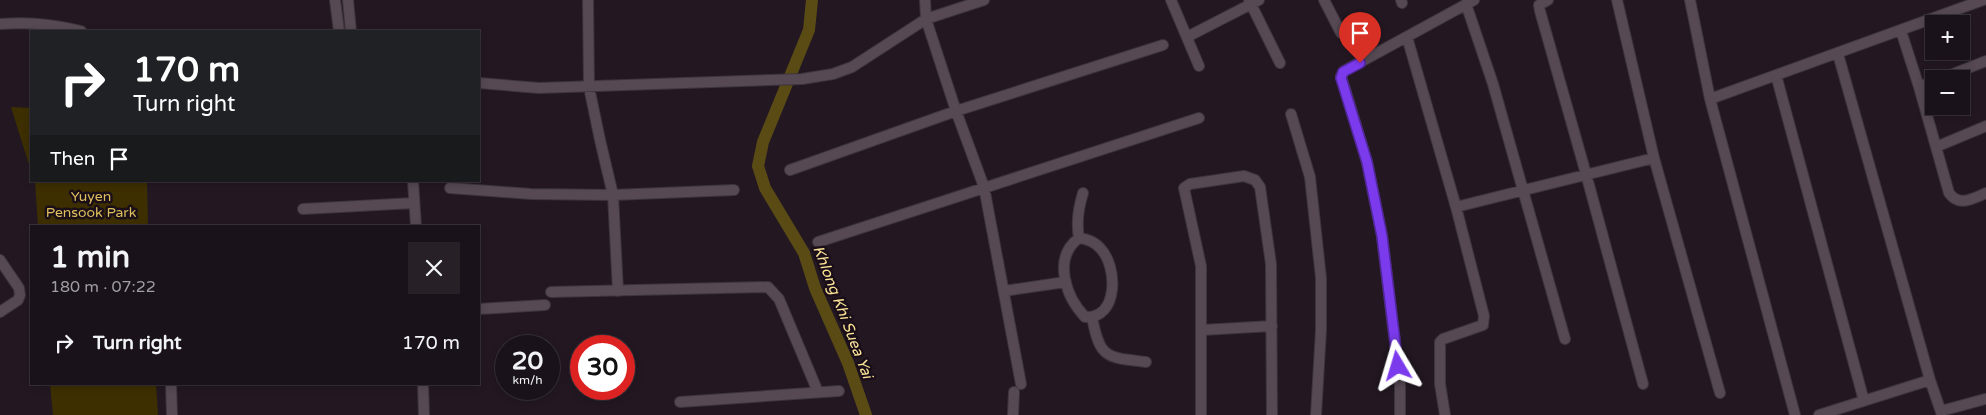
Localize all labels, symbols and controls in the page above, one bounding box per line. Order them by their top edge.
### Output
pin [1339,12,1381,63]
map controls [1925,15,1970,115]
button: + [1925,15,1970,60]
icon: arrive [1346,19,1374,47]
text: 170 m [133,49,240,91]
icon: right [50,50,115,115]
button: − [1925,70,1970,115]
text: Turn right [133,91,235,117]
icon: arrive [105,145,133,173]
text: Then [50,148,95,170]
park label: Yuyen Pensook Park [46,188,137,221]
text: 1 min [50,239,130,276]
button: close [408,242,460,294]
water label: Khlong Khi Suea Yai [809,243,877,383]
text: 180 m · 07:22 [50,277,156,297]
icon: right [50,329,78,357]
text: Turn right [93,332,181,354]
text: 170 m [402,332,460,354]
speed limit sign: 30 [570,335,635,400]
position arrow [1371,339,1423,391]
text: 20 [512,346,543,376]
text: km/h [512,373,543,387]

